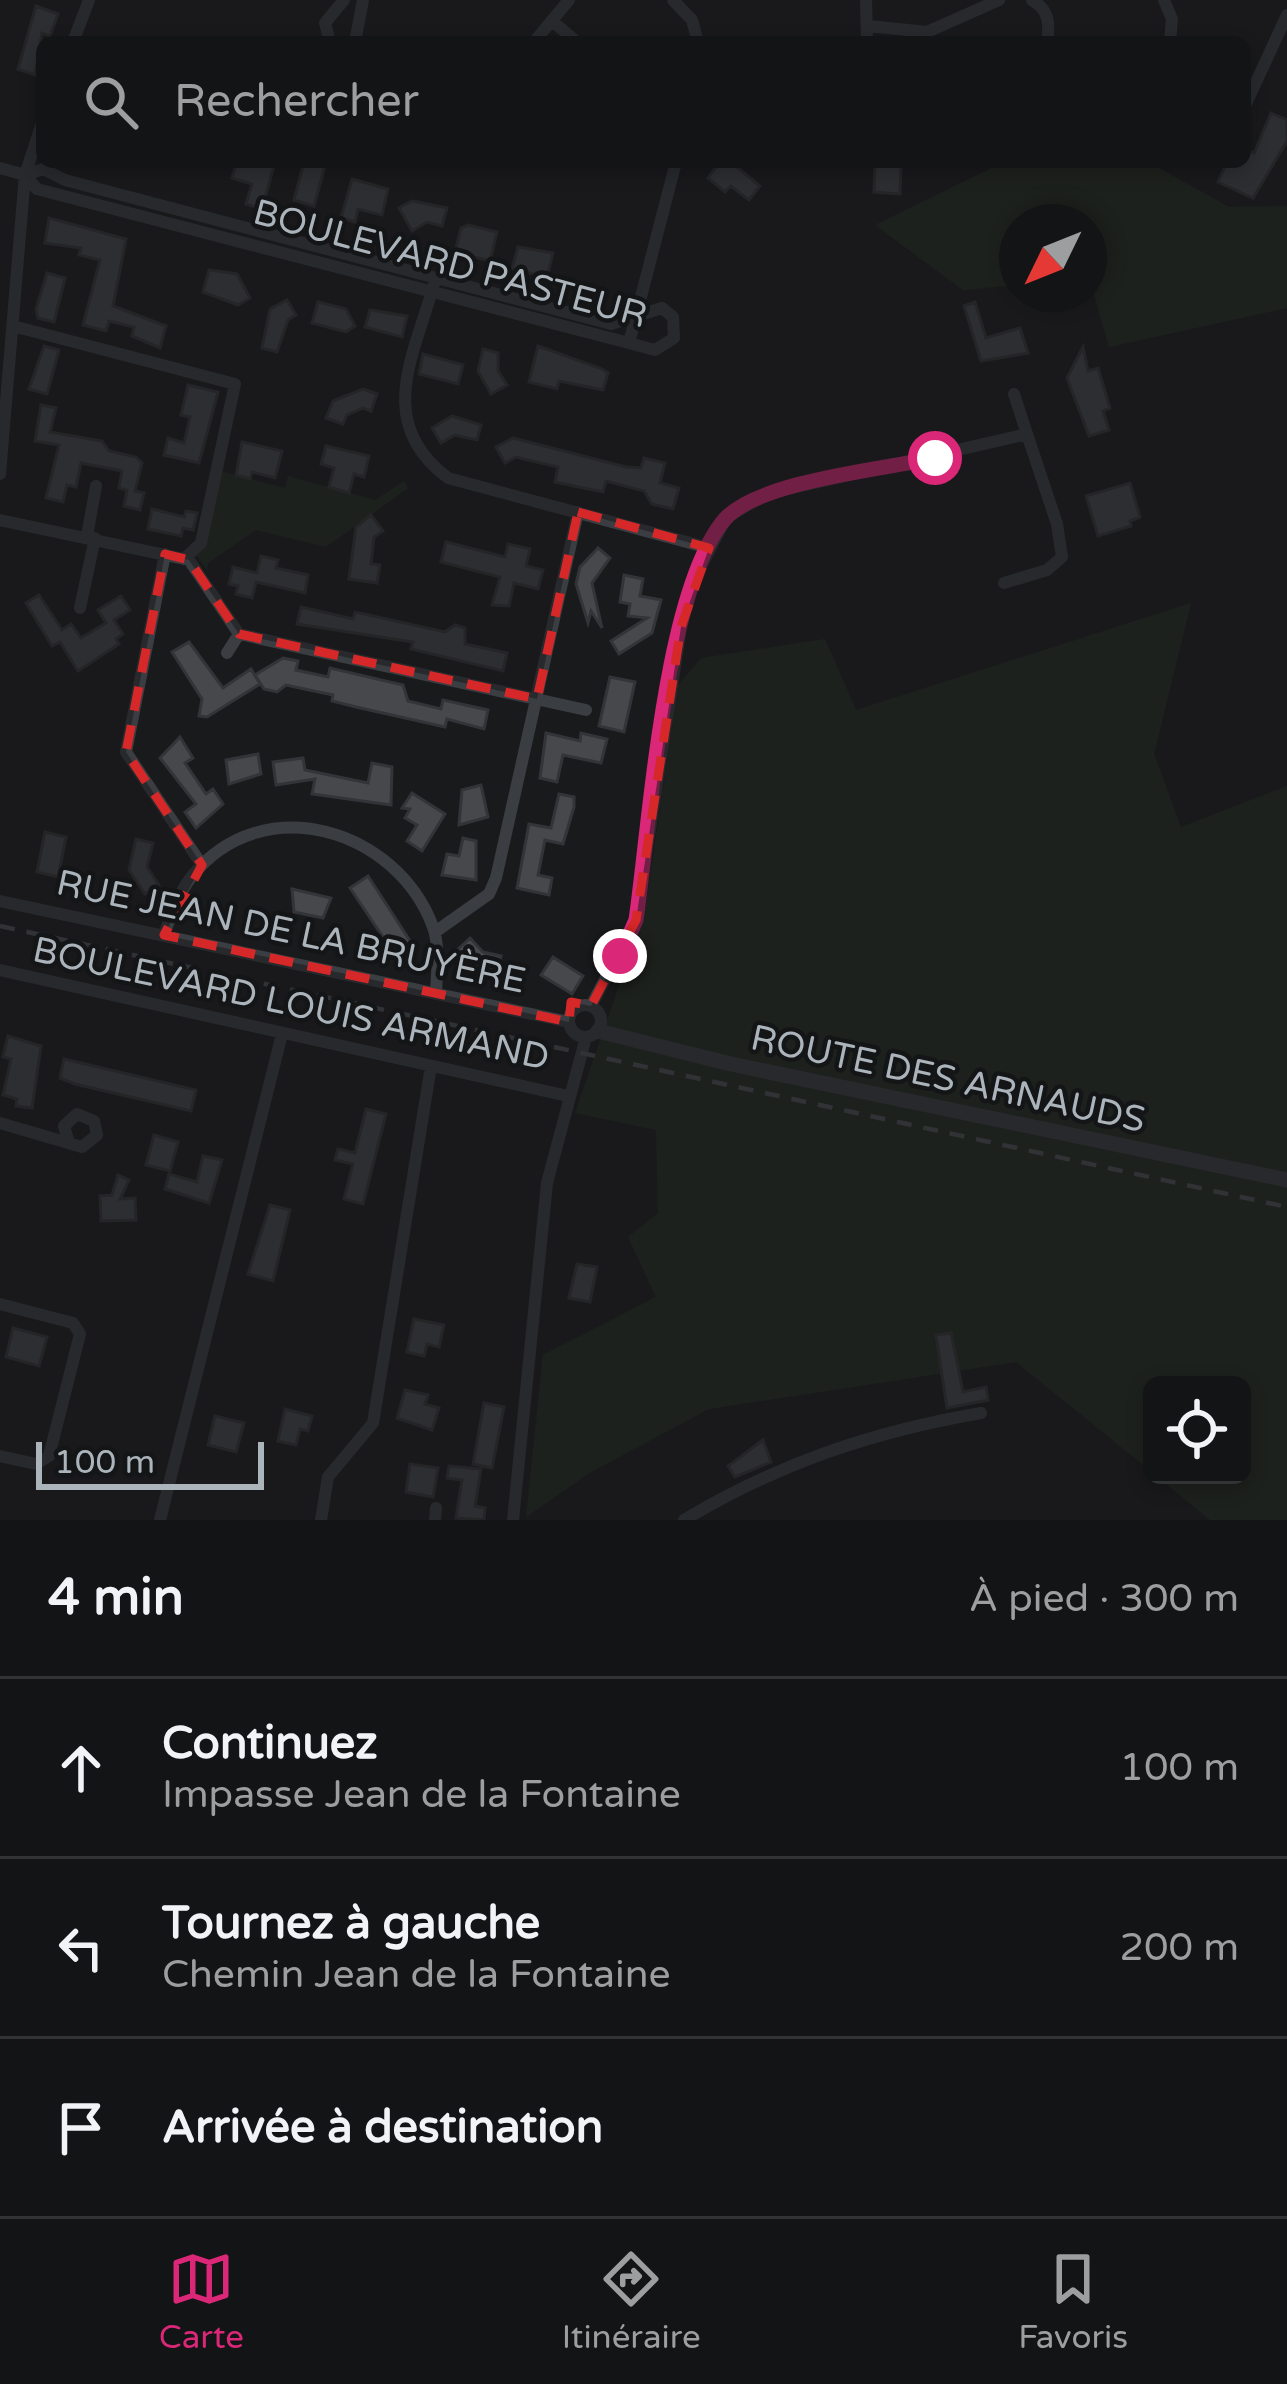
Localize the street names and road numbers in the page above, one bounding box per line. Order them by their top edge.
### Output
street label: BOULEVARD PASTEUR [249,191,651,337]
street label: RUE JEAN DE LA BRUYÈRE [53,861,529,1003]
street label: BOULEVARD LOUIS ARMAND [29,928,553,1080]
street label: ROUTE DES ARNAUDS [747,1016,1149,1142]

